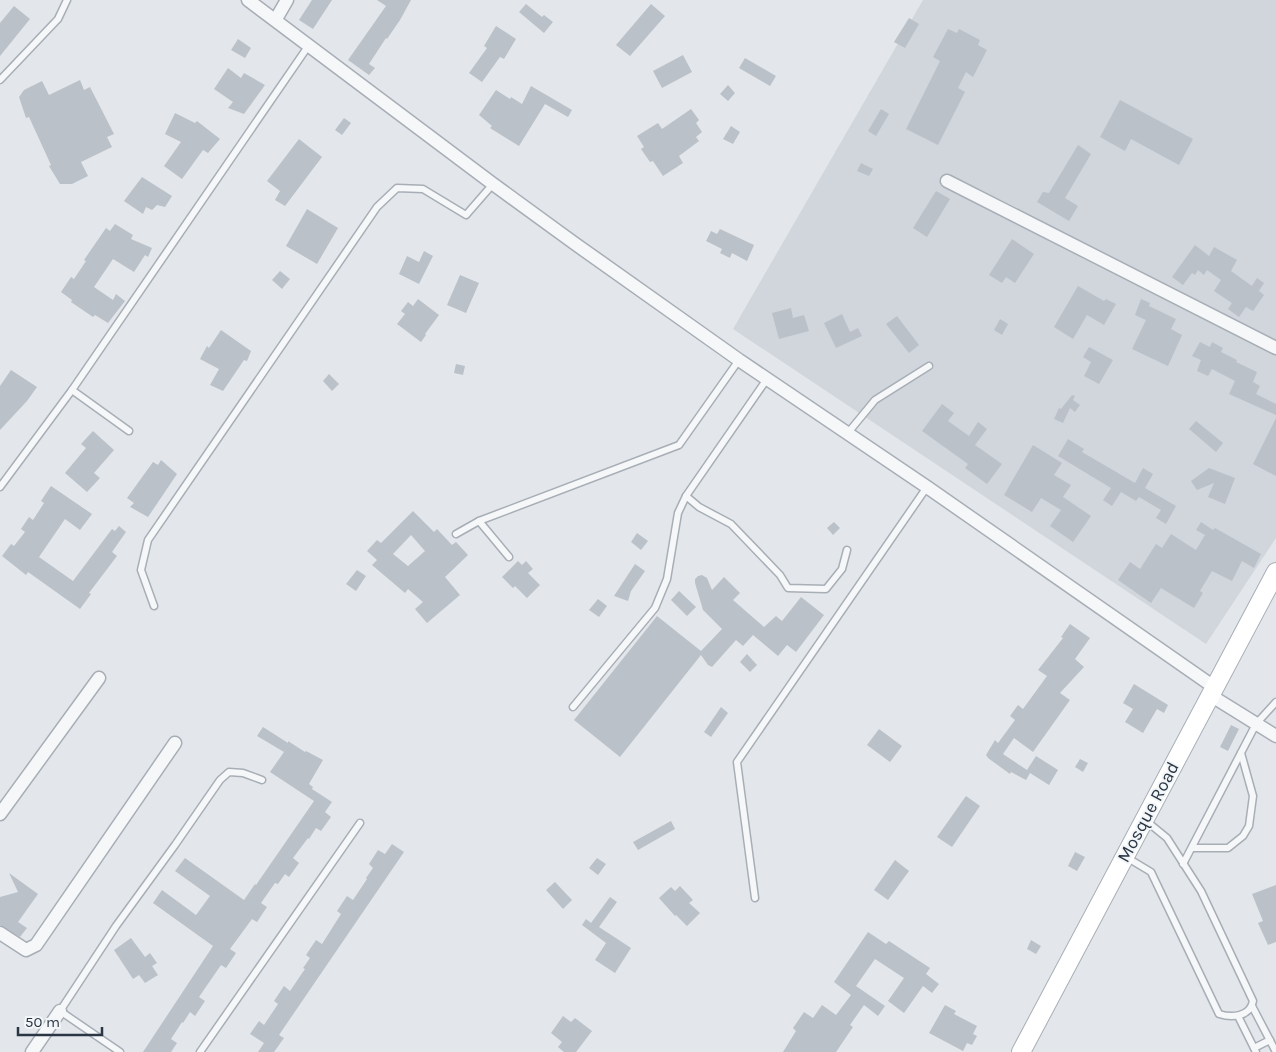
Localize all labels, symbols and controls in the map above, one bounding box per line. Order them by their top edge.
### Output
street label: Mosque Road [1112,758,1184,866]
scale bar [18,1004,101,1036]
text: 50 m [25,1013,60,1031]

